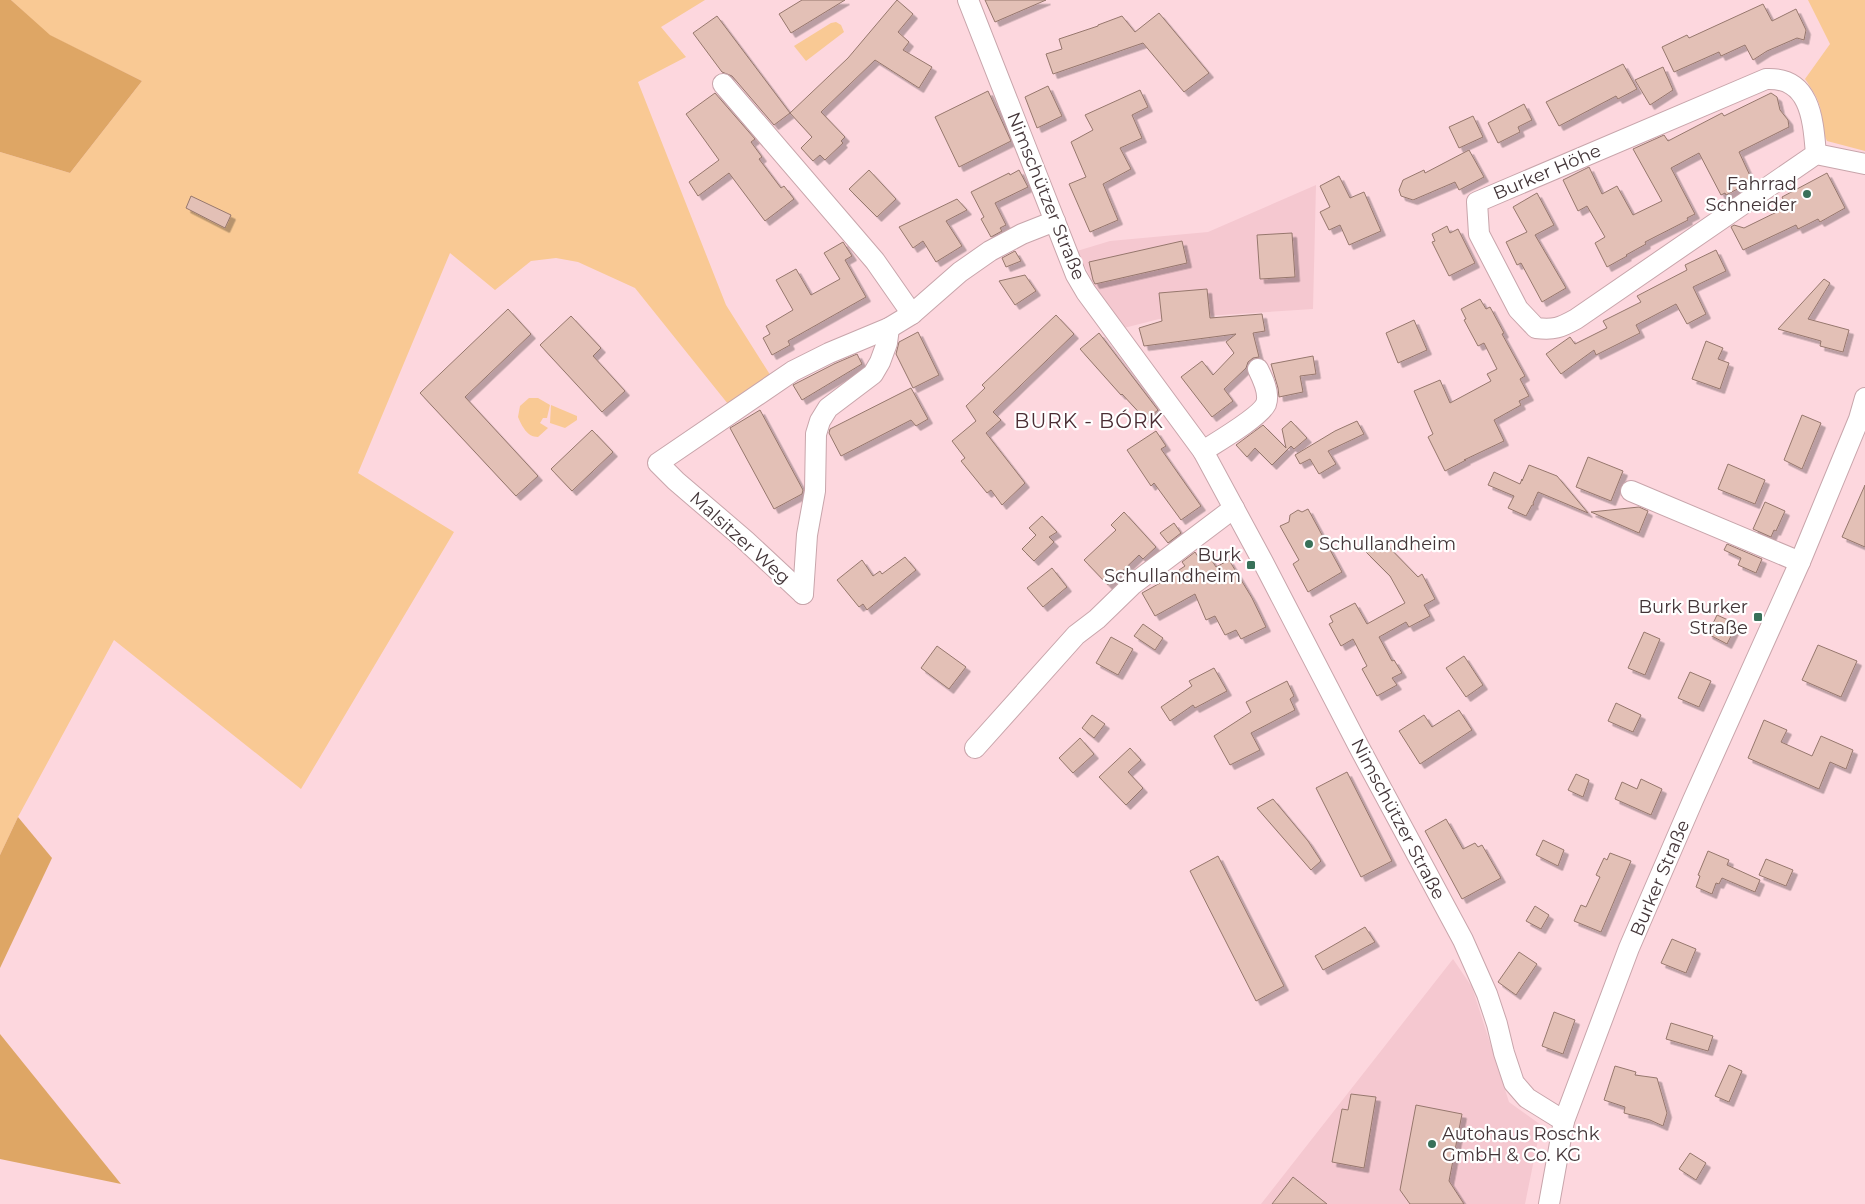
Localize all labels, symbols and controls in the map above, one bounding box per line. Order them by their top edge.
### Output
street label: Nimschützer Straße [1002,109,1090,283]
street label: Burker Höhe [1490,139,1604,205]
place label: Fahrrad Schneider [1706,173,1797,216]
marker: Fahrrad Schneider [1801,188,1813,200]
district label: BURK - BÓRK [1014,409,1164,433]
street label: Malsitzer Weg [685,487,795,589]
place label: Schullandheim [1319,533,1456,555]
marker: Schullandheim [1303,538,1315,550]
place label: Burk Schullandheim [1104,544,1241,587]
marker: Burk Schullandheim [1245,559,1257,571]
place label: Burk Burker Straße [1639,596,1748,639]
marker: Burk Burker Straße [1752,611,1764,623]
street label: Nimschützer Straße [1346,735,1450,903]
street label: Burker Straße [1626,816,1694,940]
place label: Autohaus Roschk GmbH & Co. KG [1442,1123,1600,1166]
marker: Autohaus Roschk GmbH & Co. KG [1426,1138,1438,1150]

